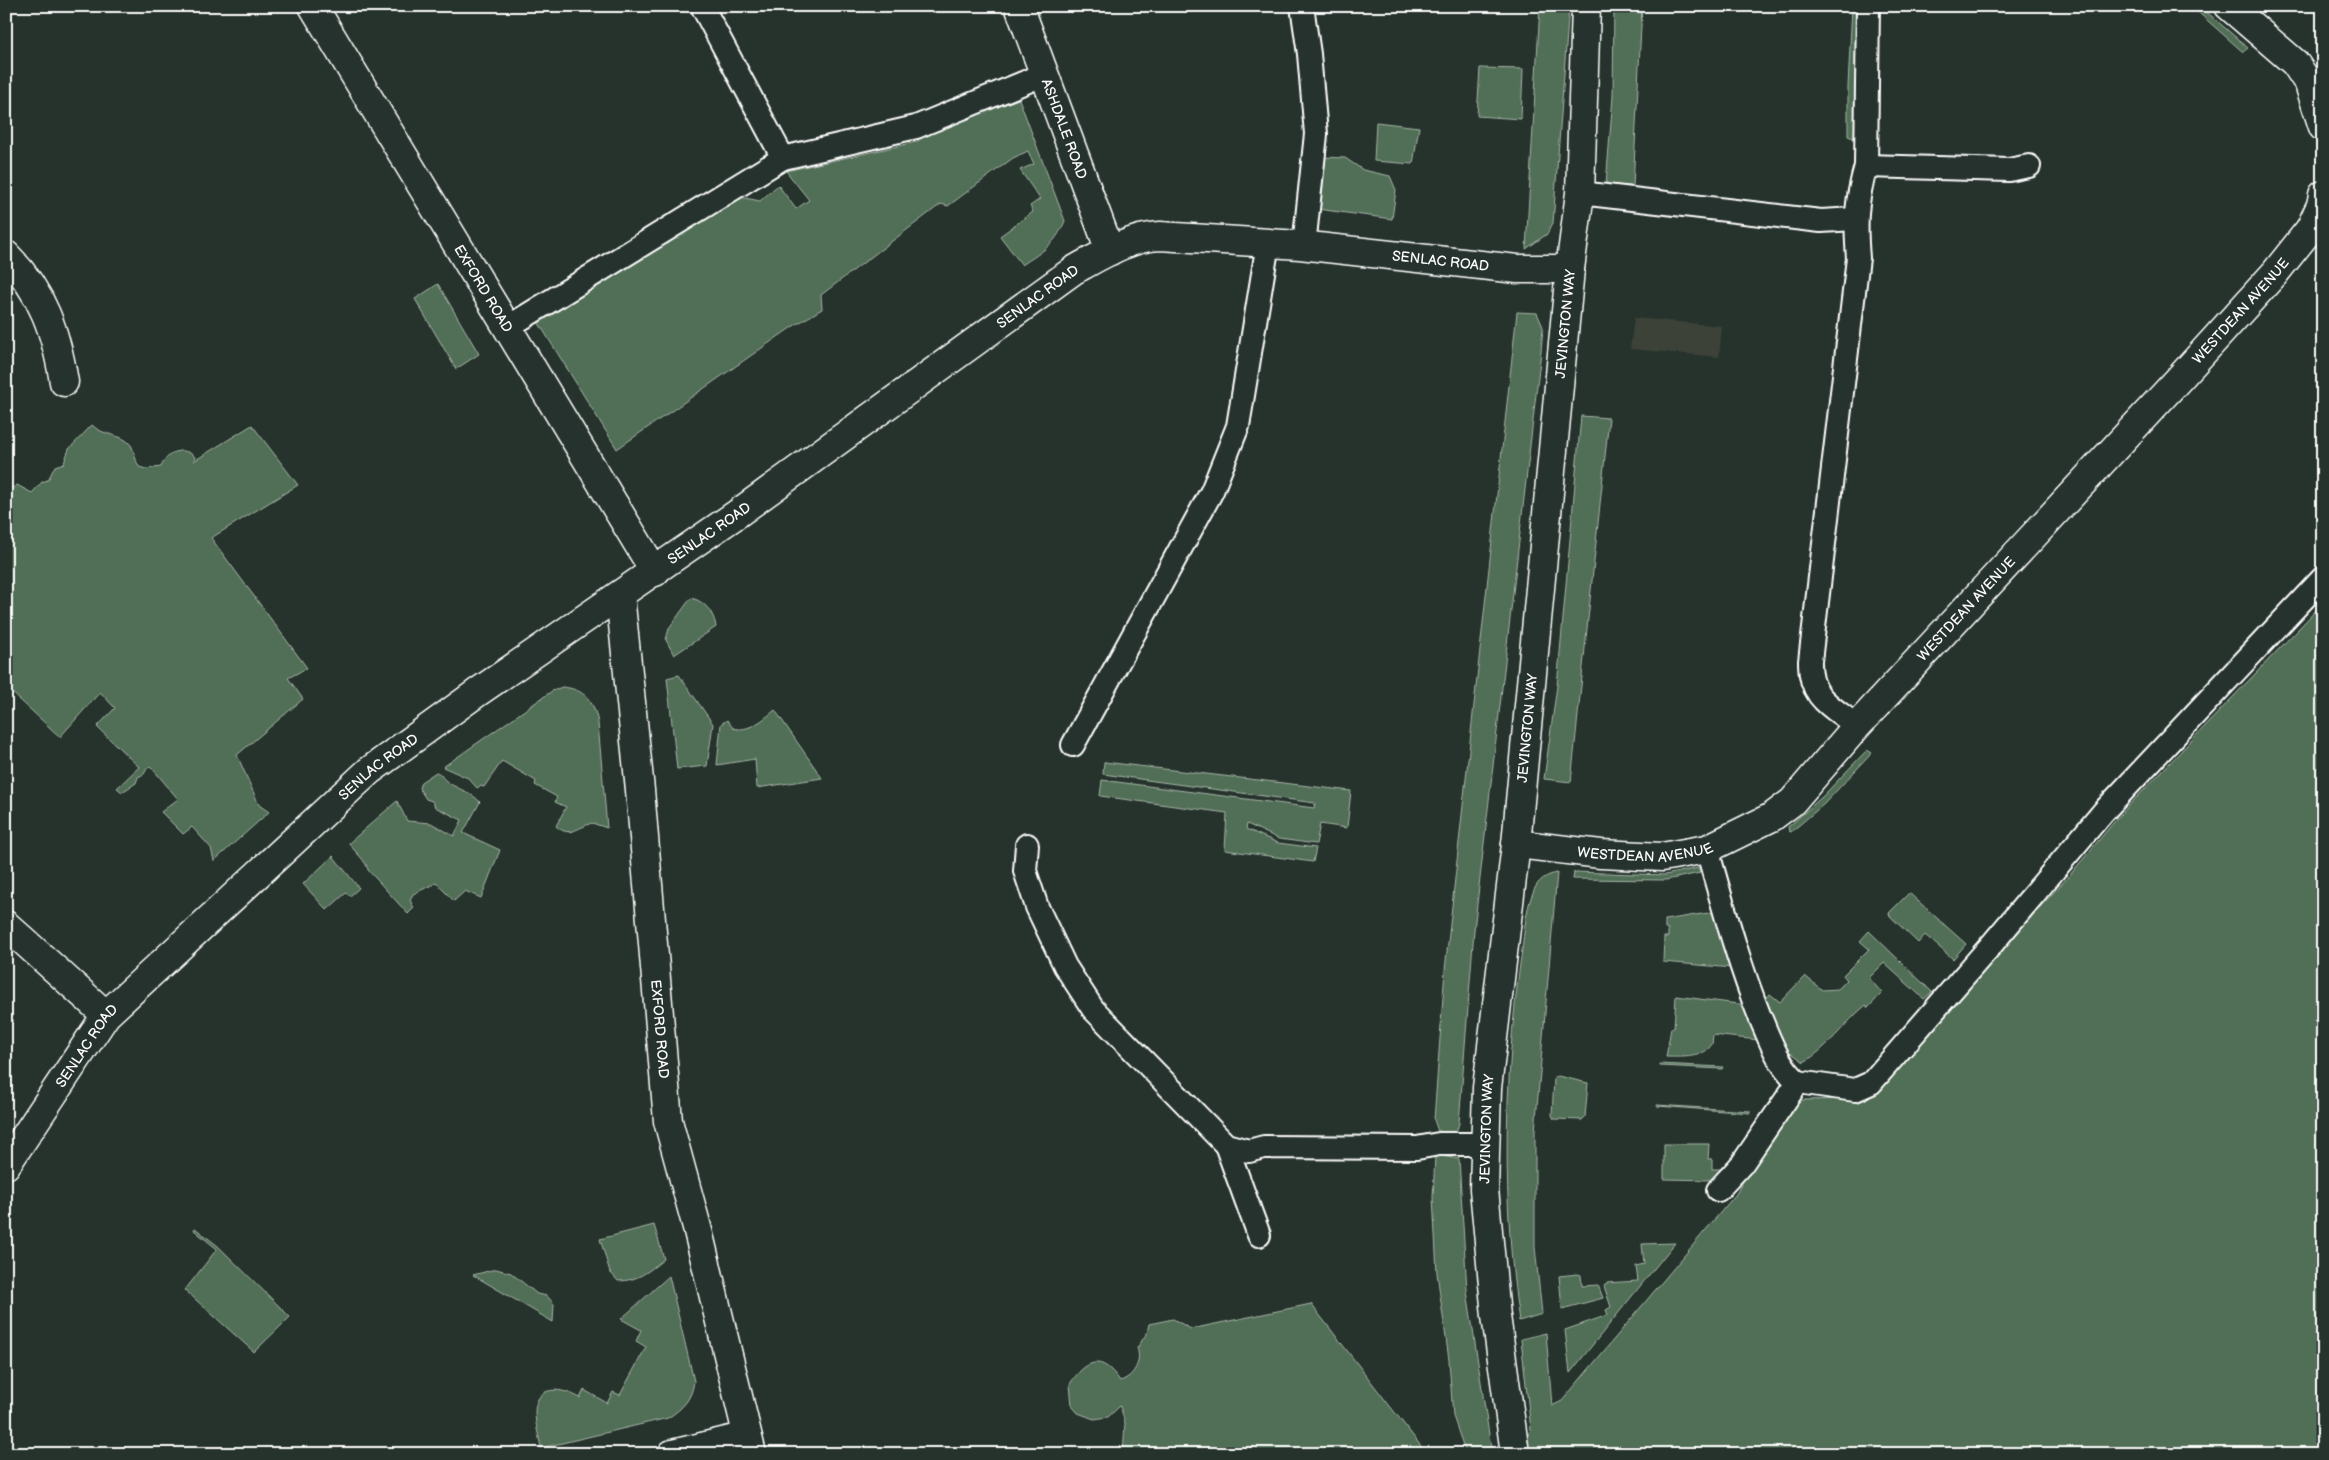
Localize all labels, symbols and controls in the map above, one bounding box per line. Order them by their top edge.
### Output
street label: ASHDALE ROAD [1038,76,1091,181]
street label: EXFORD ROAD [451,242,517,335]
street label: SENLAC ROAD [1391,247,1490,274]
street label: WESTDEAN AVENUE [2189,254,2292,367]
street label: SENLAC ROAD [993,261,1082,332]
street label: JEVINGTON WAY [1551,268,1578,379]
street label: SENLAC ROAD [664,498,754,568]
street label: WESTDEAN AVENUE [1913,553,2018,664]
street label: JEVINGTON WAY [1513,672,1541,783]
street label: SENLAC ROAD [335,730,421,804]
street label: WESTDEAN AVENUE [1576,839,1716,866]
street label: EXFORD ROAD [648,979,673,1079]
street label: SENLAC ROAD [52,1000,121,1090]
street label: JEVINGTON WAY [1476,1072,1497,1184]

